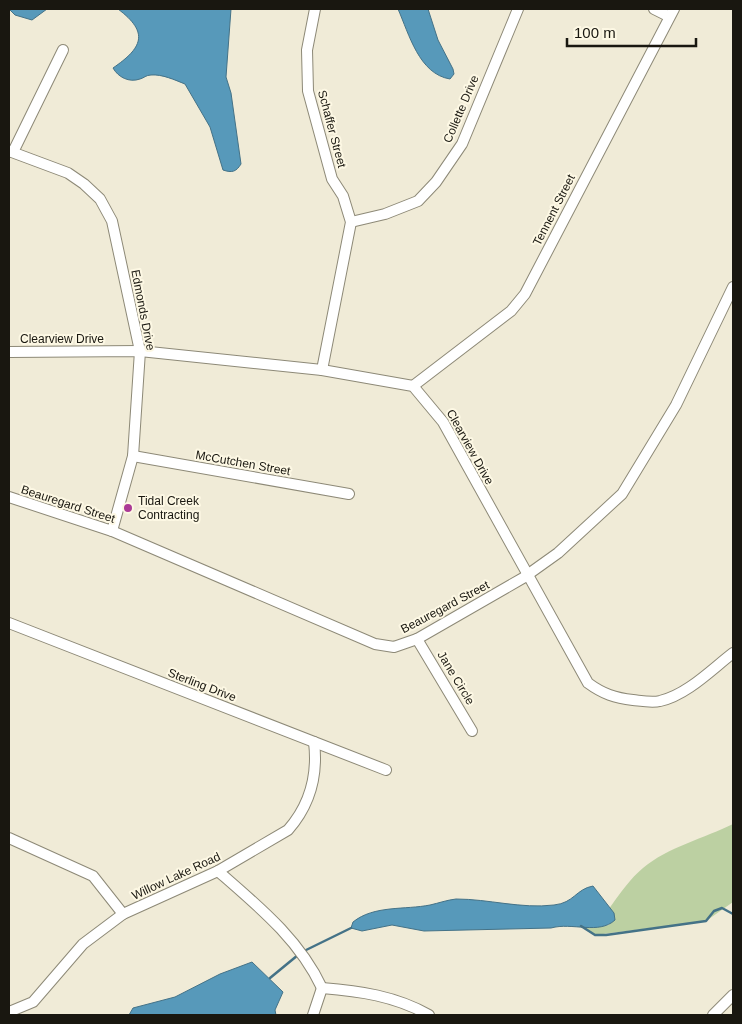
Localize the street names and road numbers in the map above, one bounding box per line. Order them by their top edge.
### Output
street label: Collette Drive [440,73,482,145]
street label: Schaffer Street [315,89,349,170]
street label: Tennent Street [530,171,578,248]
street label: Edmonds Drive [128,268,158,352]
street label: Clearview Drive [20,332,104,346]
street label: Clearview Drive [444,407,497,487]
street label: McCutchen Street [194,448,292,478]
street label: Beauregard Street [19,482,117,526]
street label: Beauregard Street [398,577,492,636]
street label: Jane Circle [435,649,478,708]
street label: Sterling Drive [166,666,238,705]
street label: Willow Lake Road [130,849,222,903]

